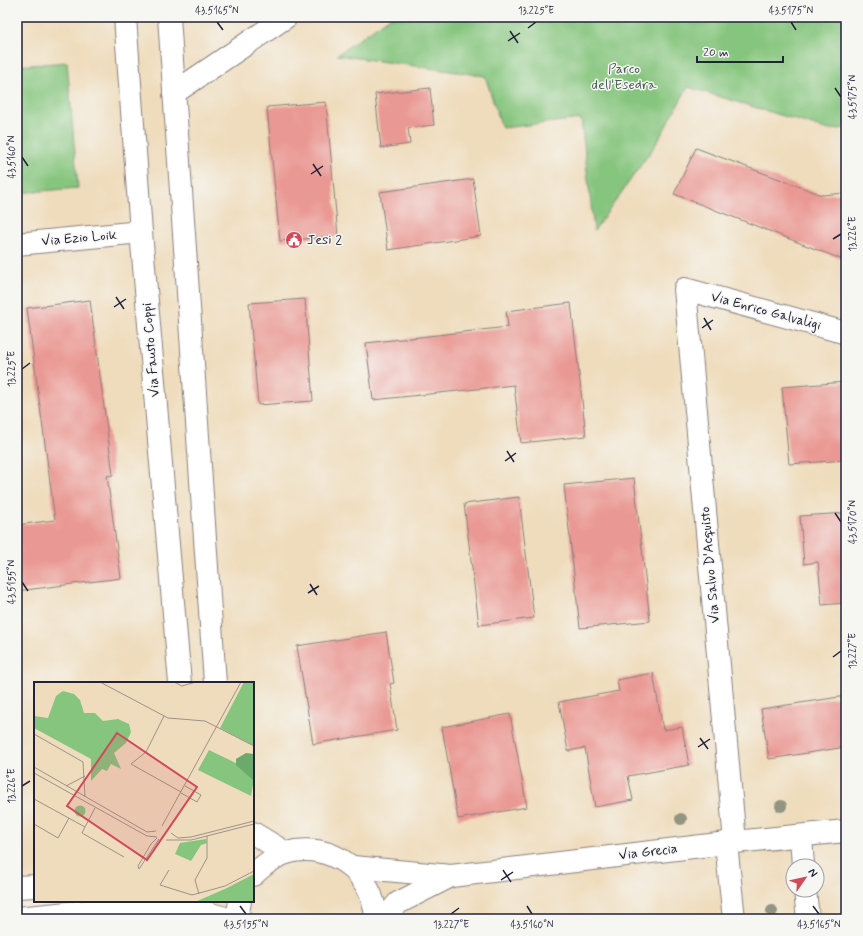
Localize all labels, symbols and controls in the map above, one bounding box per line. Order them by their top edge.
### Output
text: 43.5165°N [195,4,239,18]
text: 13.225°E [518,4,554,18]
text: 43.5175°N [769,4,813,18]
scale bar [697,38,783,64]
text: 20 m [703,45,729,61]
park label: Parco dell'Esedra [592,60,657,94]
text: 43.5175°N [846,75,860,119]
text: 43.5160°N [5,135,19,179]
text: 13.226°E [846,216,860,252]
street label: Via Ezio Loik [41,226,118,250]
public building icon: Jesi 2 [284,230,304,250]
place label: Jesi 2 [307,231,342,249]
street label: Via Enrico Galvaligi [709,288,823,334]
street label: Via Fausto Coppi [138,302,164,398]
text: 13.225°E [5,351,19,387]
text: 43.5170°N [846,500,860,544]
street label: Via Salvo D'Acquisto [696,506,724,624]
text: 43.5155°N [5,560,19,604]
text: 13.227°E [846,633,860,669]
inset map [34,682,254,902]
text: 13.226°E [5,768,19,804]
street label: Via Grecia [618,839,679,865]
north arrow [785,858,825,898]
text: N [805,866,820,880]
text: 43.5155°N [224,918,268,932]
text: 13.227°E [433,918,469,932]
text: 43.5160°N [510,918,554,932]
text: 43.5165°N [797,918,841,932]

